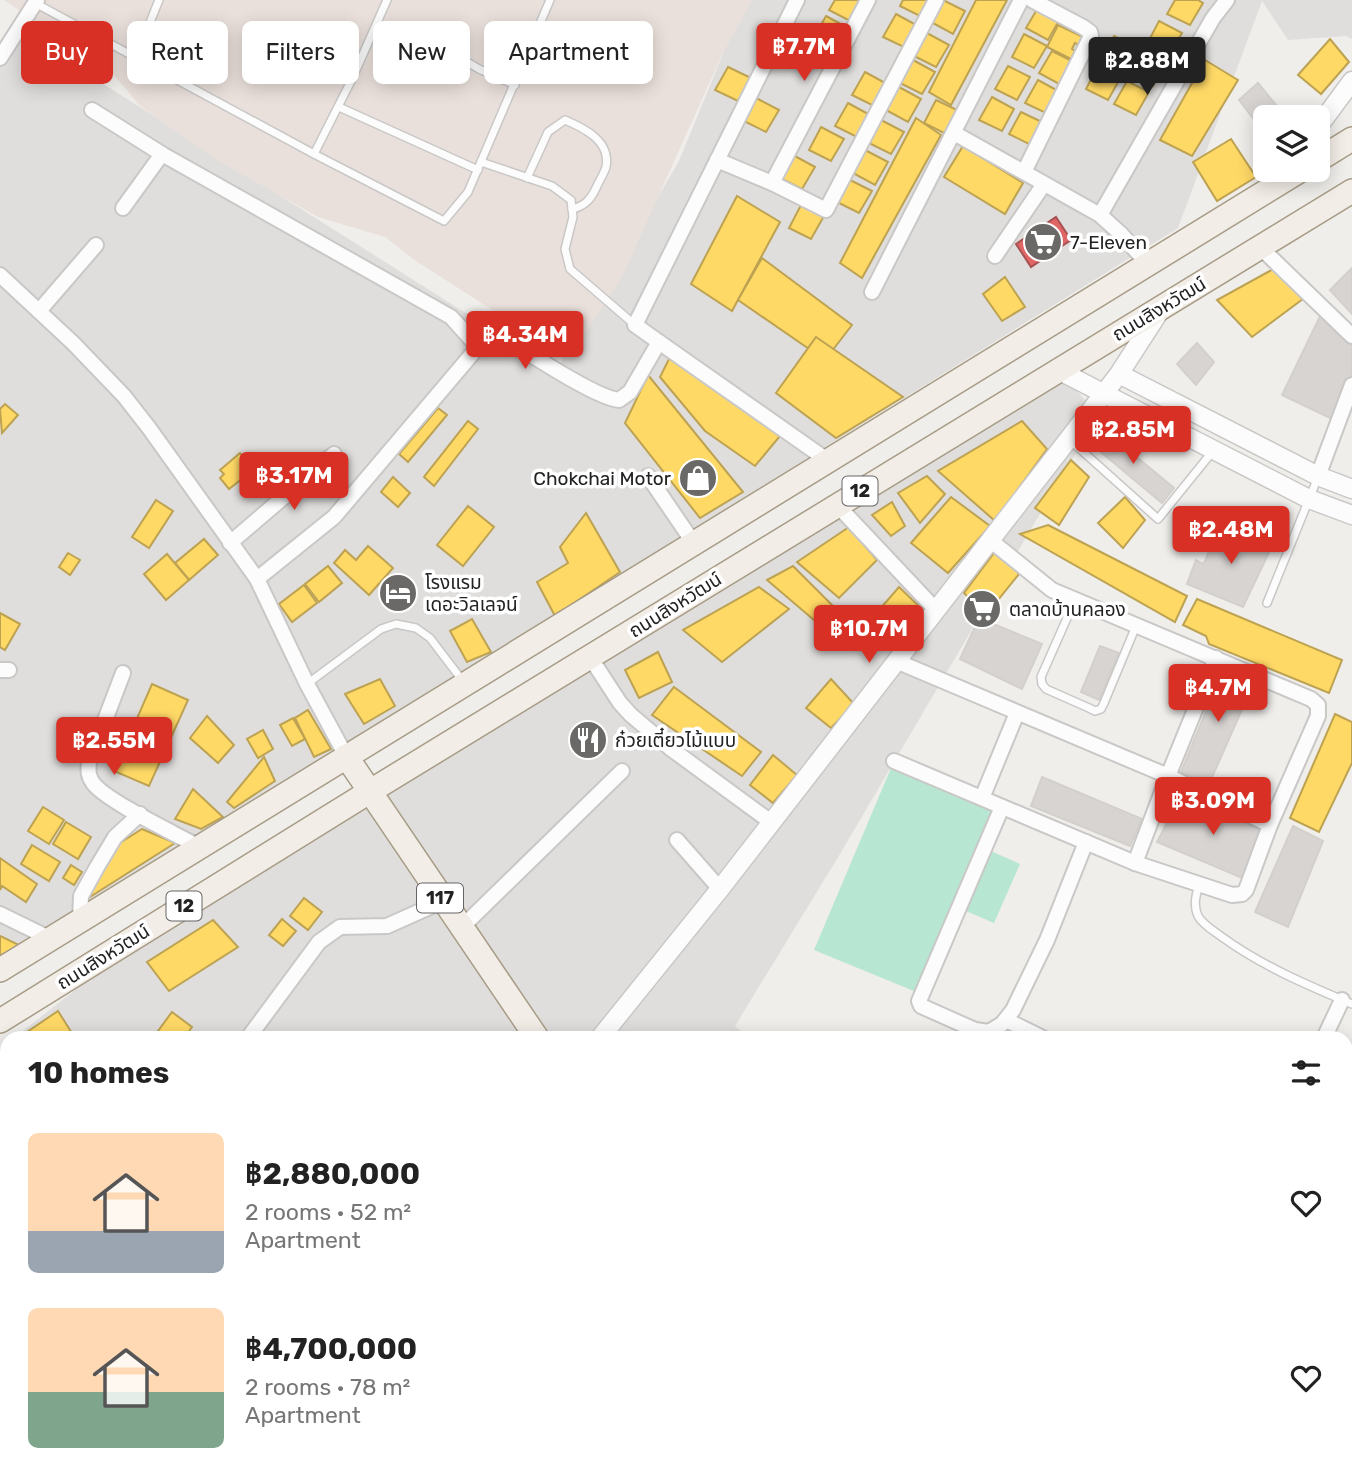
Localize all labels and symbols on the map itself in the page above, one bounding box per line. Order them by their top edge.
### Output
pin: ฿7.7M [755,24,853,83]
pin: ฿2.88M [1090,38,1204,97]
supermarket icon: 7-Eleven [1022,221,1064,263]
place label: 7-Eleven [1070,231,1147,254]
street label: ถนนสิงหวัฒน์ [1108,272,1210,346]
pin: ฿4.34M [468,312,582,371]
pin: ฿2.85M [1076,406,1190,466]
pin: ฿3.17M [237,452,351,512]
shop icon: Chokchai Motor [677,457,719,499]
place label: Chokchai Motor [533,467,672,490]
road number: 12 [842,476,878,505]
pin: ฿2.48M [1174,506,1288,566]
street label: ถนนสิงหวัฒน์ [624,567,726,643]
place label: โรงแรม เดอะวิลเลจน์ [425,571,518,616]
hotel icon: โรงแรม เดอะวิลเลจน์ [377,572,419,614]
supermarket icon: ตลาดบ้านคลอง [961,588,1003,630]
place label: ตลาดบ้านคลอง [1009,598,1126,621]
pin: ฿10.7M [812,606,926,665]
pin: ฿4.7M [1169,664,1267,724]
pin: ฿2.55M [57,718,171,777]
restaurant icon: ก๋วยเตี๋ยวไม้แบบ [567,719,609,761]
place label: ก๋วยเตี๋ยวไม้แบบ [615,727,736,752]
pin: ฿3.09M [1156,778,1270,837]
road number: 117 [417,884,463,912]
road number: 12 [166,891,202,920]
street label: ถนนสิงหวัฒน์ [52,919,154,995]

